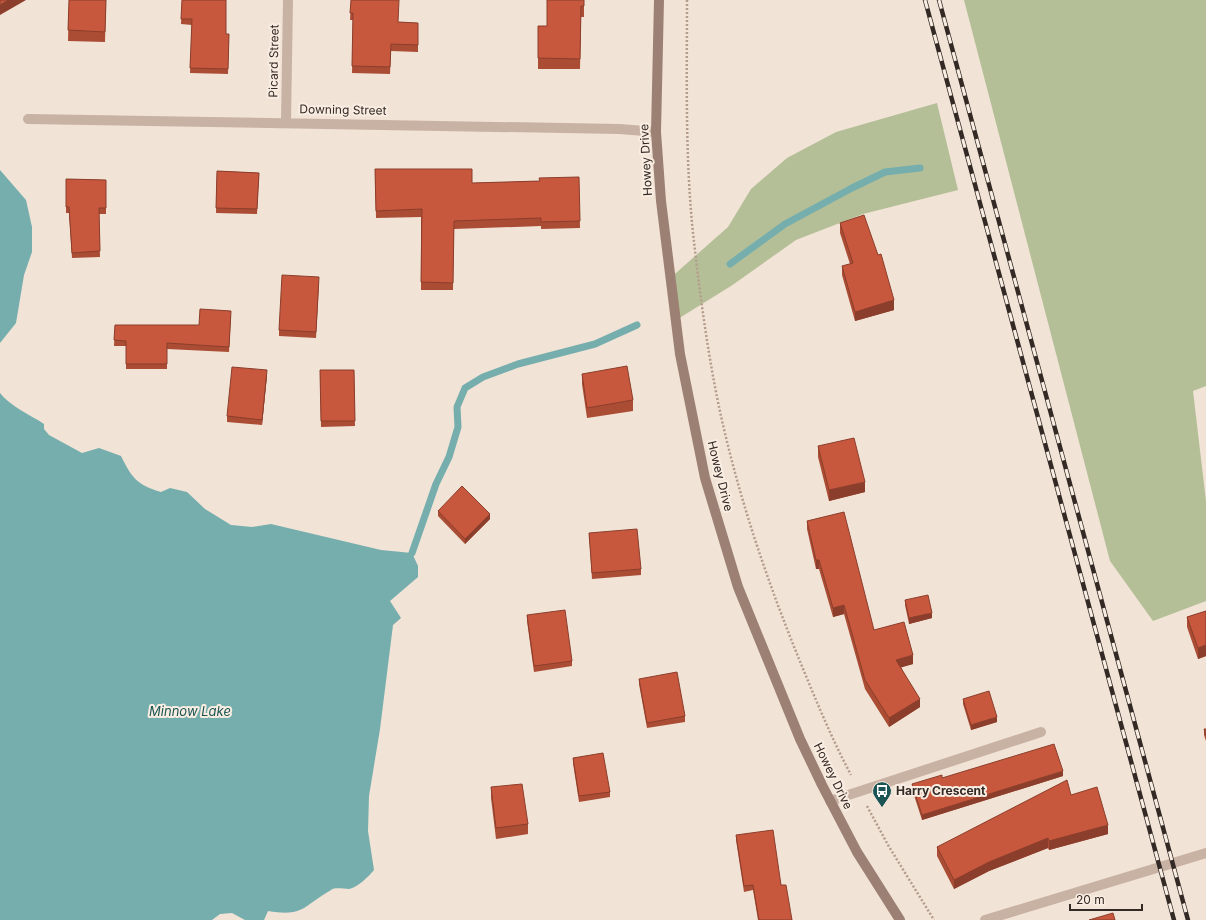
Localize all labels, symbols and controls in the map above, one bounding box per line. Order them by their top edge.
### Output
street label: Picard Street [265,24,282,98]
street label: Downing Street [299,101,387,118]
street label: Howey Drive [636,124,655,196]
street label: Howey Drive [704,439,736,513]
water label: Minnow Lake [149,703,231,719]
street label: Howey Drive [811,740,856,812]
bus stop icon: Harry Crescent [871,780,893,808]
place label: Harry Crescent [896,783,986,798]
scale bar [1070,886,1142,912]
text: 20 m [1076,892,1105,907]

